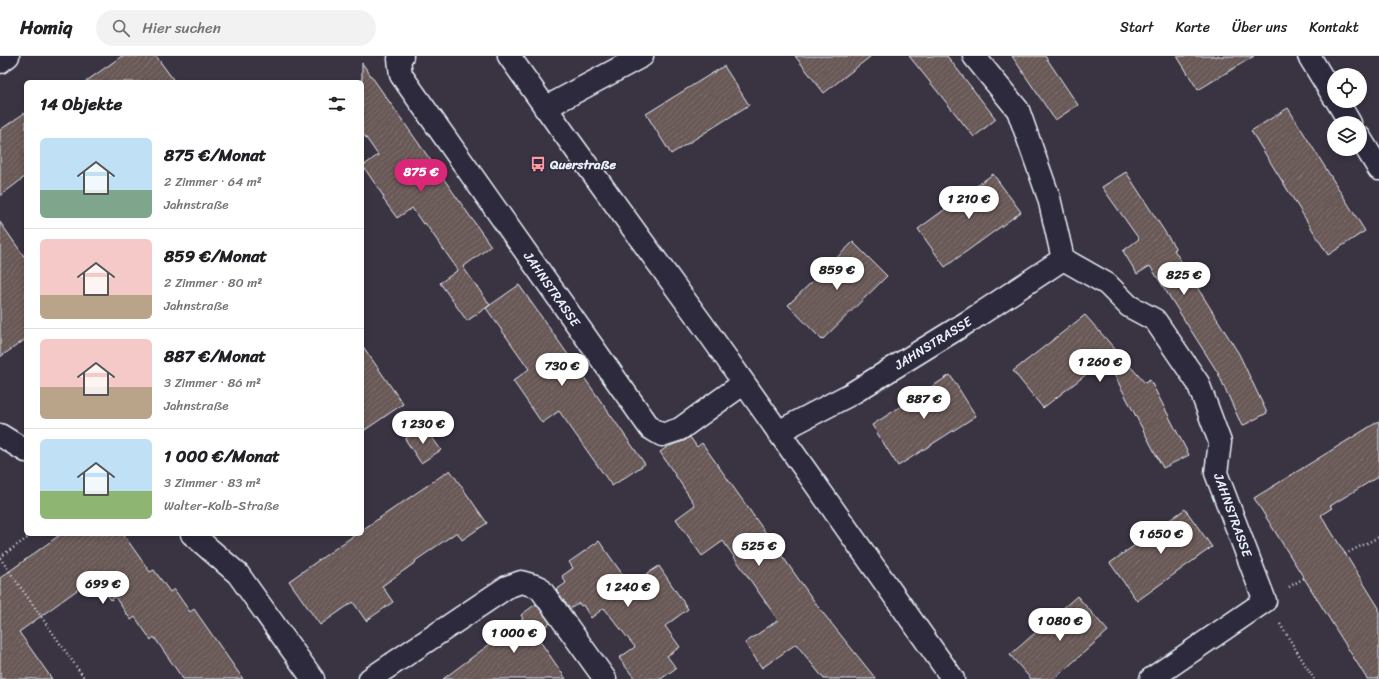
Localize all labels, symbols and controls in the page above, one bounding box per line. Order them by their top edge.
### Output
search box [96,10,376,46]
text: Homiq [20,11,72,44]
text: Hier suchen [142,15,221,41]
text: Start [1120,15,1153,40]
text: Karte [1175,15,1210,40]
text: Über uns [1232,15,1287,40]
text: Kontakt [1309,15,1359,40]
icon: search [110,17,132,39]
map controls [1327,68,1367,156]
button: locate [1327,68,1367,108]
text: 14 Objekte [40,89,122,119]
icon: filters [326,93,348,115]
button: layers [1327,116,1367,156]
text: 875 €/Monat [164,140,266,170]
place label: Querstraße [549,153,616,176]
icon: home [72,154,120,202]
bus stop icon: Querstraße [529,155,547,173]
pin: 875 € [393,159,449,193]
text: 875 € [403,160,439,183]
text: 2 Zimmer · 64 m² [164,170,262,193]
pin: 1 210 € [932,186,1006,220]
text: 1 210 € [948,187,990,210]
text: Jahnstraße [164,193,229,216]
text: 859 €/Monat [164,241,267,271]
street label: JAHNSTRASSE [517,246,587,332]
icon: home [72,255,120,303]
pin: 859 € [809,257,865,291]
text: 859 € [819,258,855,281]
pin: 825 € [1156,262,1212,296]
text: 825 € [1166,263,1202,286]
text: 2 Zimmer · 80 m² [164,271,262,294]
text: Jahnstraße [164,294,229,317]
street label: JAHNSTRASSE [889,310,977,377]
text: 887 €/Monat [164,341,266,371]
pin: 1 260 € [1063,349,1137,383]
text: 1 260 € [1078,350,1122,373]
pin: 730 € [534,353,590,387]
text: 730 € [545,354,579,377]
icon: home [72,355,120,403]
text: 3 Zimmer · 86 m² [164,371,261,394]
pin: 887 € [896,386,952,420]
text: 887 € [906,387,942,410]
text: Jahnstraße [164,394,229,417]
pin: 1 230 € [386,411,460,445]
text: 1 230 € [401,412,445,435]
text: 1 000 €/Monat [164,441,280,471]
icon: home [72,455,120,503]
street label: JAHNSTRASSE [1207,469,1259,561]
text: 3 Zimmer · 83 m² [164,471,261,494]
text: Walter-Kolb-Straße [164,494,279,517]
pin: 1 650 € [1124,521,1198,555]
text: 1 650 € [1139,522,1183,545]
pin: 525 € [731,533,787,567]
text: 525 € [741,534,777,557]
pin: 699 € [75,571,131,605]
text: 699 € [85,572,121,595]
pin: 1 240 € [591,574,665,608]
text: 1 240 € [606,575,650,598]
pin: 1 080 € [1023,608,1097,642]
text: 1 080 € [1037,609,1083,632]
pin: 1 000 € [477,620,551,654]
text: 1 000 € [491,621,537,644]

